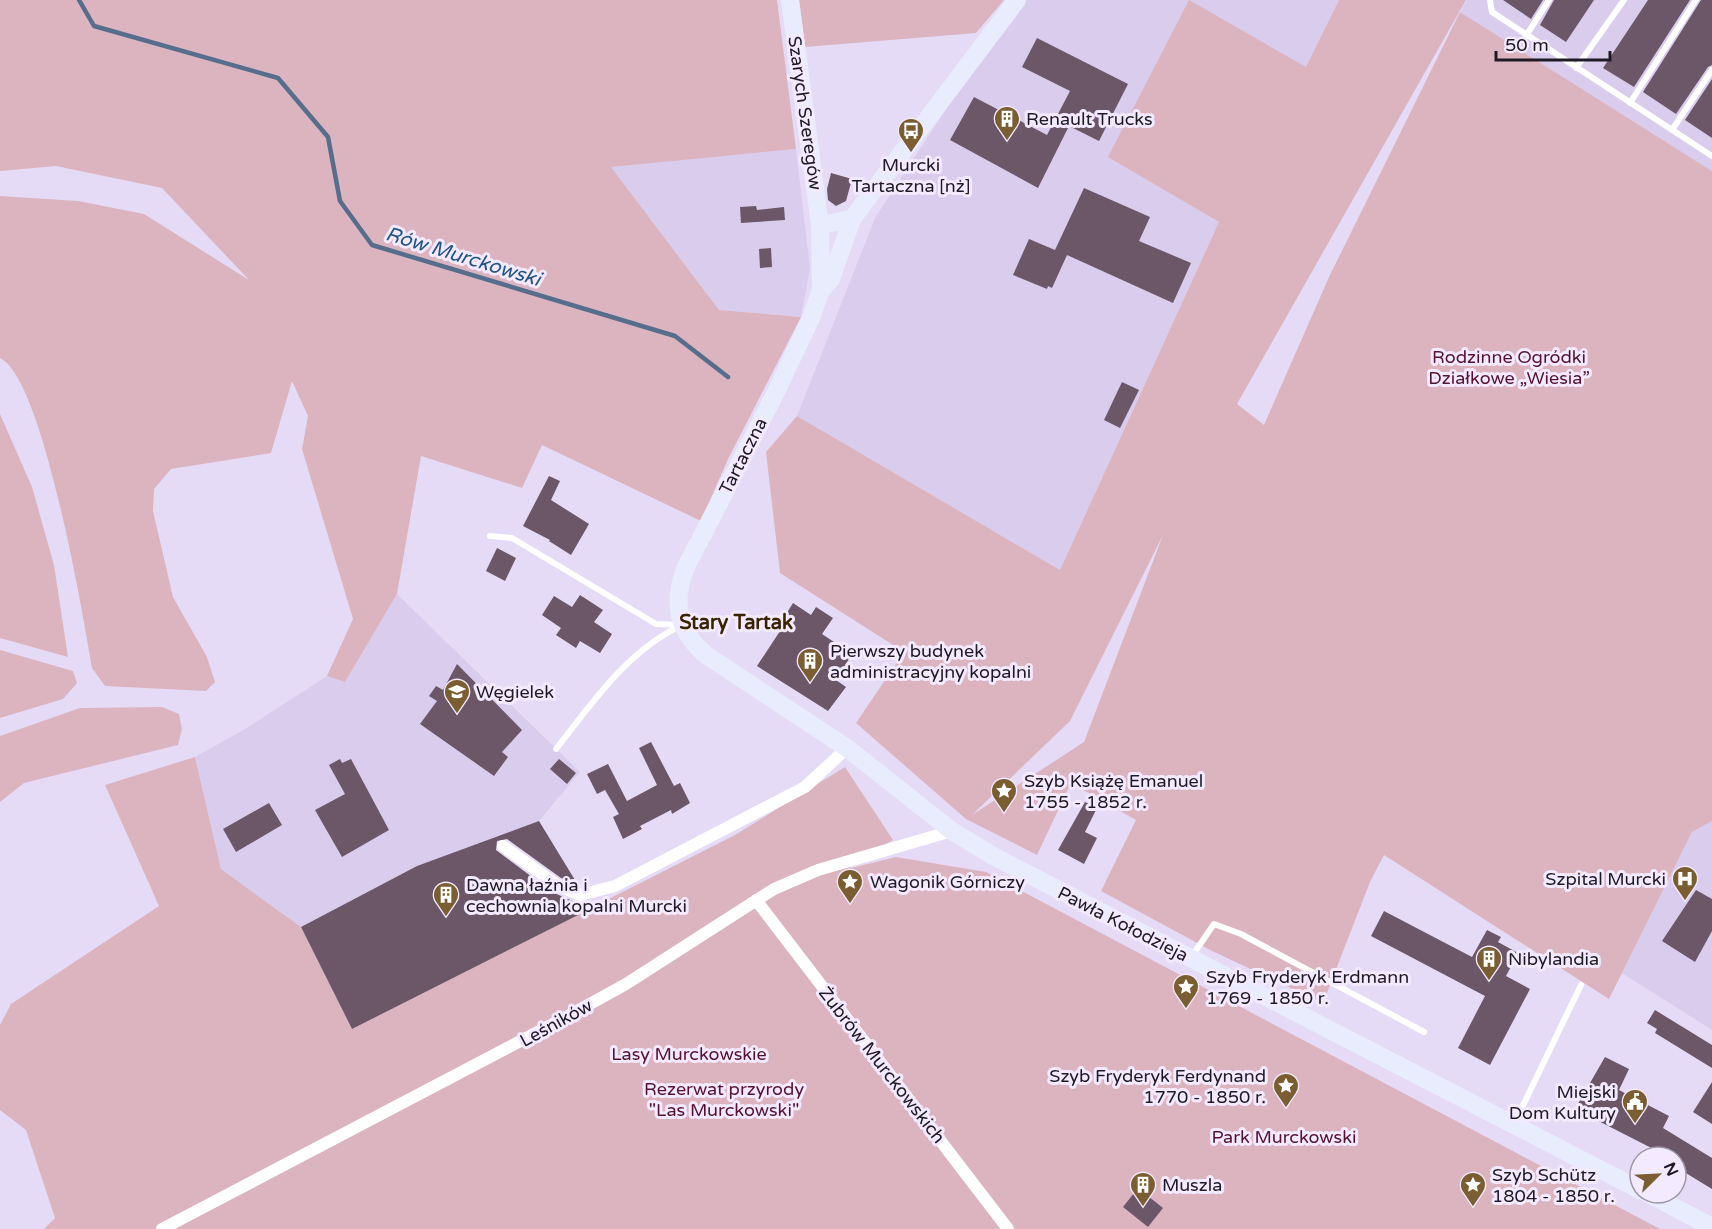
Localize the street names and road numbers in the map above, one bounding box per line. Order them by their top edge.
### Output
street label: Szarych Szeregów [783,35,827,191]
street label: Tartaczna [714,414,772,498]
street label: Pawła Kołodzieja [1054,882,1192,966]
street label: Żubrów Murckowskich [814,982,950,1148]
street label: Leśników [516,994,596,1052]

